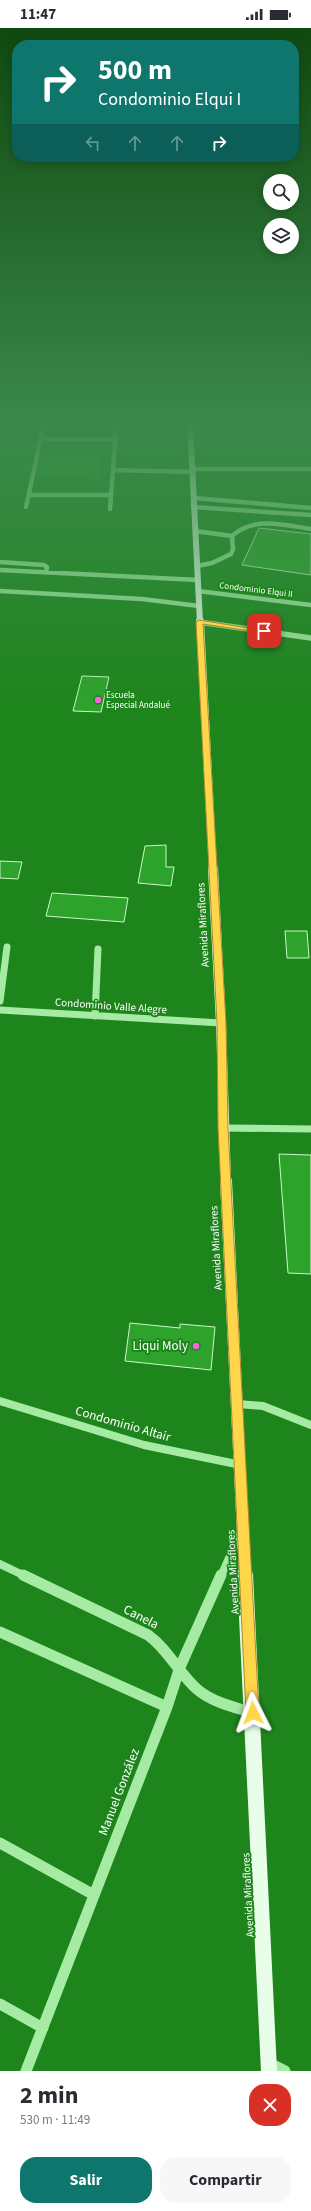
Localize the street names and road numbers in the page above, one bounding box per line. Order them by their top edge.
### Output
street label: Condominio Elqui II [218,579,294,601]
street label: Avenida Miraflores [193,882,213,968]
street label: Condominio Valle Alegre [55,995,168,1017]
street label: Avenida Miraflores [206,1205,226,1291]
street label: Condominio Altair [73,1402,173,1446]
street label: Avenida Miraflores [223,1529,243,1615]
street label: Canela [120,1600,162,1634]
street label: Manuel González [94,1745,144,1838]
street label: Avenida Miraflores [238,1852,258,1938]

